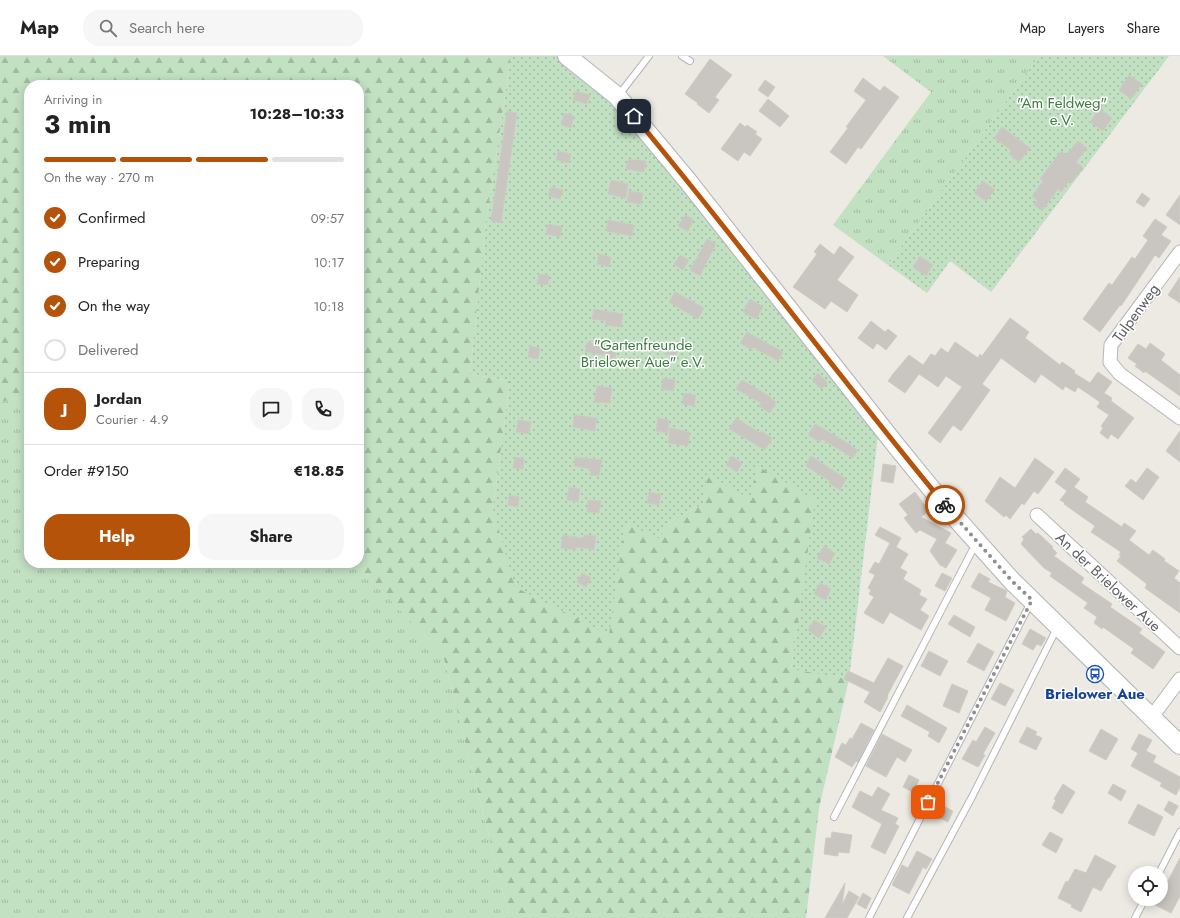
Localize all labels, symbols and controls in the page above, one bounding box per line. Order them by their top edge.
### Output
search box [83,10,363,46]
text: Map [20,14,59,41]
icon: search [97,17,119,39]
text: Search here [129,17,205,39]
text: Map [1020,18,1046,38]
text: Layers [1068,18,1104,38]
text: Share [1126,18,1160,38]
text: Arriving in [44,90,102,109]
park label: "Am Feldweg" e.V. [1017,92,1107,131]
pin [617,99,651,133]
text: 10:28–10:33 [250,103,344,125]
text: 3 min [44,105,111,143]
icon: home [623,105,645,127]
text: On the way · 270 m [44,168,154,187]
icon: check [44,207,66,229]
text: Confirmed [78,207,146,229]
text: 09:57 [311,209,344,228]
icon: check [44,251,66,273]
text: Preparing [78,251,140,273]
text: 10:17 [314,253,344,272]
street label: Tulpenweg [1107,279,1165,347]
icon: check [44,295,66,317]
text: On the way [78,295,150,317]
text: 10:18 [314,297,344,316]
park label: "Gartenfreunde Brielower Aue" e.V. [581,334,705,373]
text: Delivered [78,339,139,361]
text: Jordan [96,388,142,410]
button: chat [250,388,292,430]
button: phone [302,388,344,430]
text: J [63,398,67,420]
text: Courier · 4.9 [96,410,169,429]
text: Order #9150 [44,460,129,482]
text: €18.85 [293,460,344,482]
courier [925,485,965,525]
icon: bike [934,494,956,516]
button: Help [44,514,190,560]
button: Share [198,514,344,560]
street label: An der Brielower Aue [1050,527,1166,637]
bus stop icon: Brielower Aue [1085,664,1105,684]
place label: Brielower Aue [1045,683,1145,705]
pin [911,785,945,819]
icon: bag [917,791,939,813]
map controls [1128,866,1168,906]
button: locate [1128,866,1168,906]

